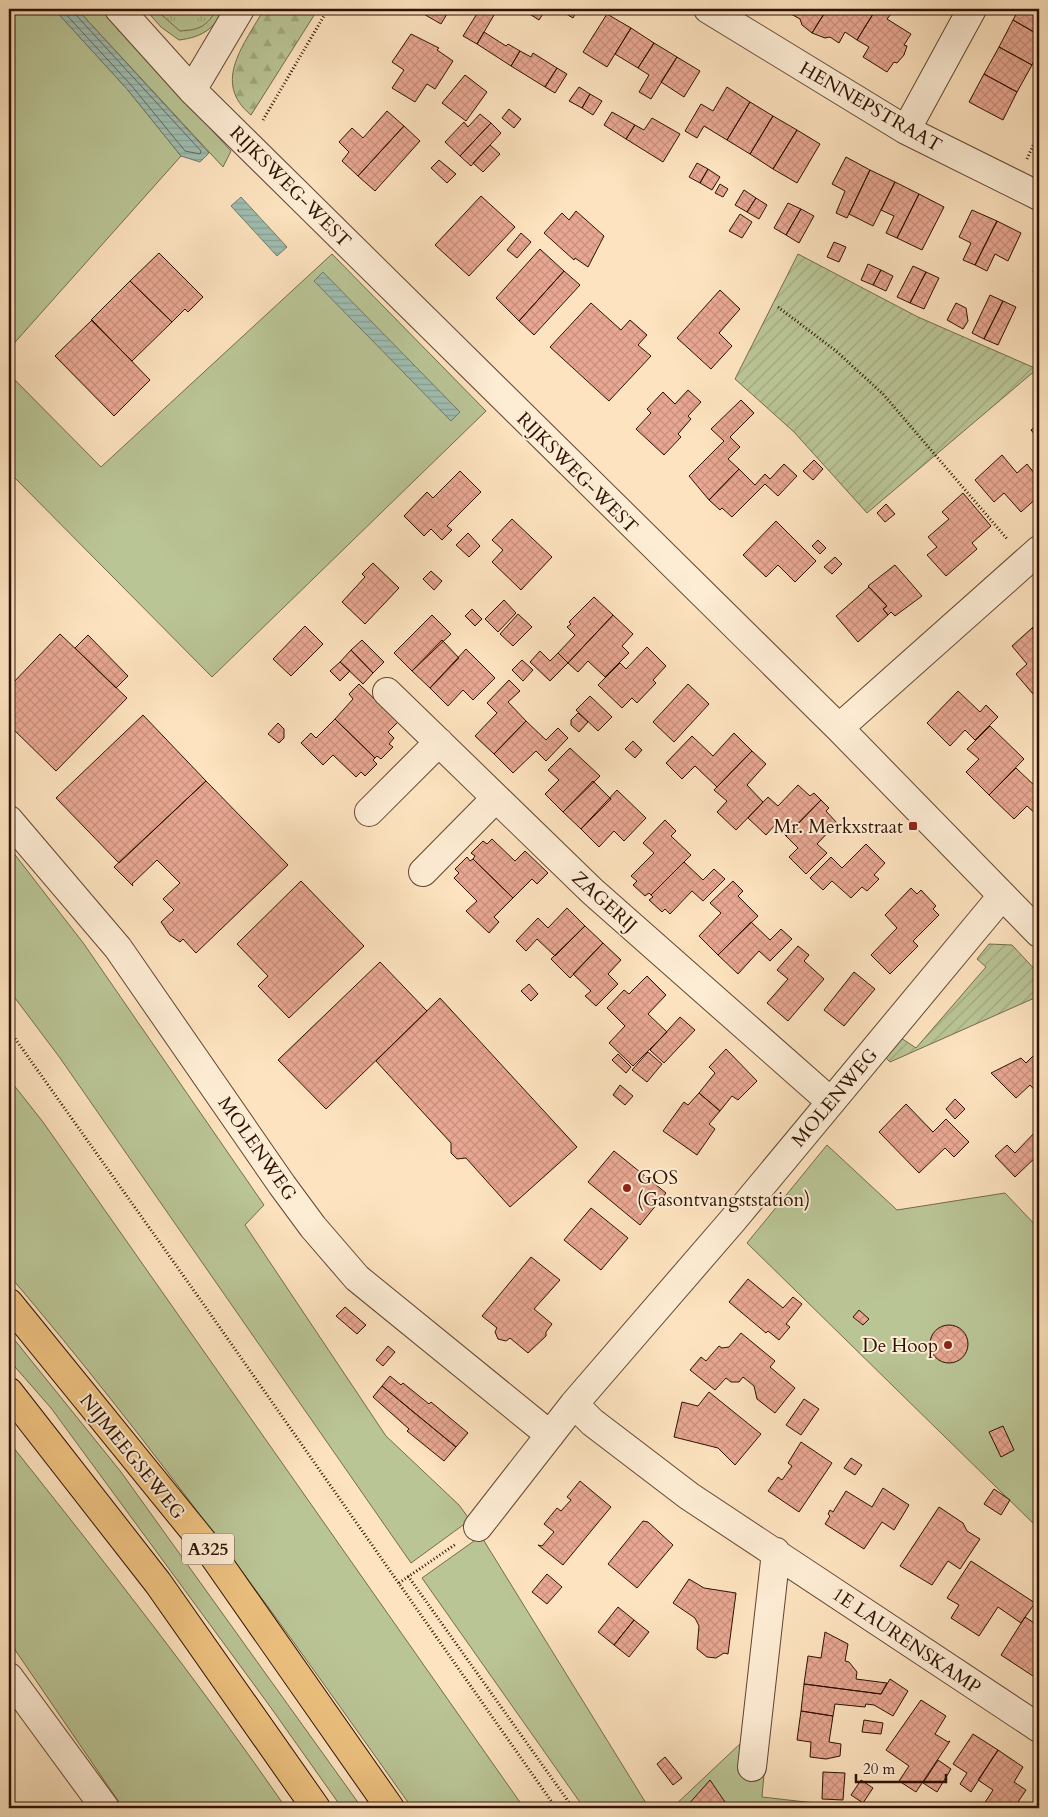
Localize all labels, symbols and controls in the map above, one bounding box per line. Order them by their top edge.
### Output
street label: HENNEPSTRAAT [794,55,947,158]
street label: RIJKSWEG-WEST [224,120,357,253]
street label: RIJKSWEG-WEST [511,406,644,539]
place label: Mr. Merkxstraat [773,814,903,840]
marker: Mr. Merkxstraat [907,820,919,832]
street label: ZAGERIJ [566,865,643,938]
street label: MOLENWEG [786,1043,884,1153]
street label: MOLENWEG [212,1091,303,1206]
place label: GOS (Gasontvangststation) [637,1165,810,1213]
marker: GOS (Gasontvangststation) [621,1182,633,1194]
place label: De Hoop [862,1333,938,1359]
marker: De Hoop [942,1339,954,1351]
street label: NIJMEEGSEWEG [74,1388,191,1525]
road number: A325 [182,1534,234,1565]
street label: 1E LAURENSKAMP [827,1581,986,1700]
scale bar [856,1752,946,1784]
text: 20 m [863,1759,895,1779]

